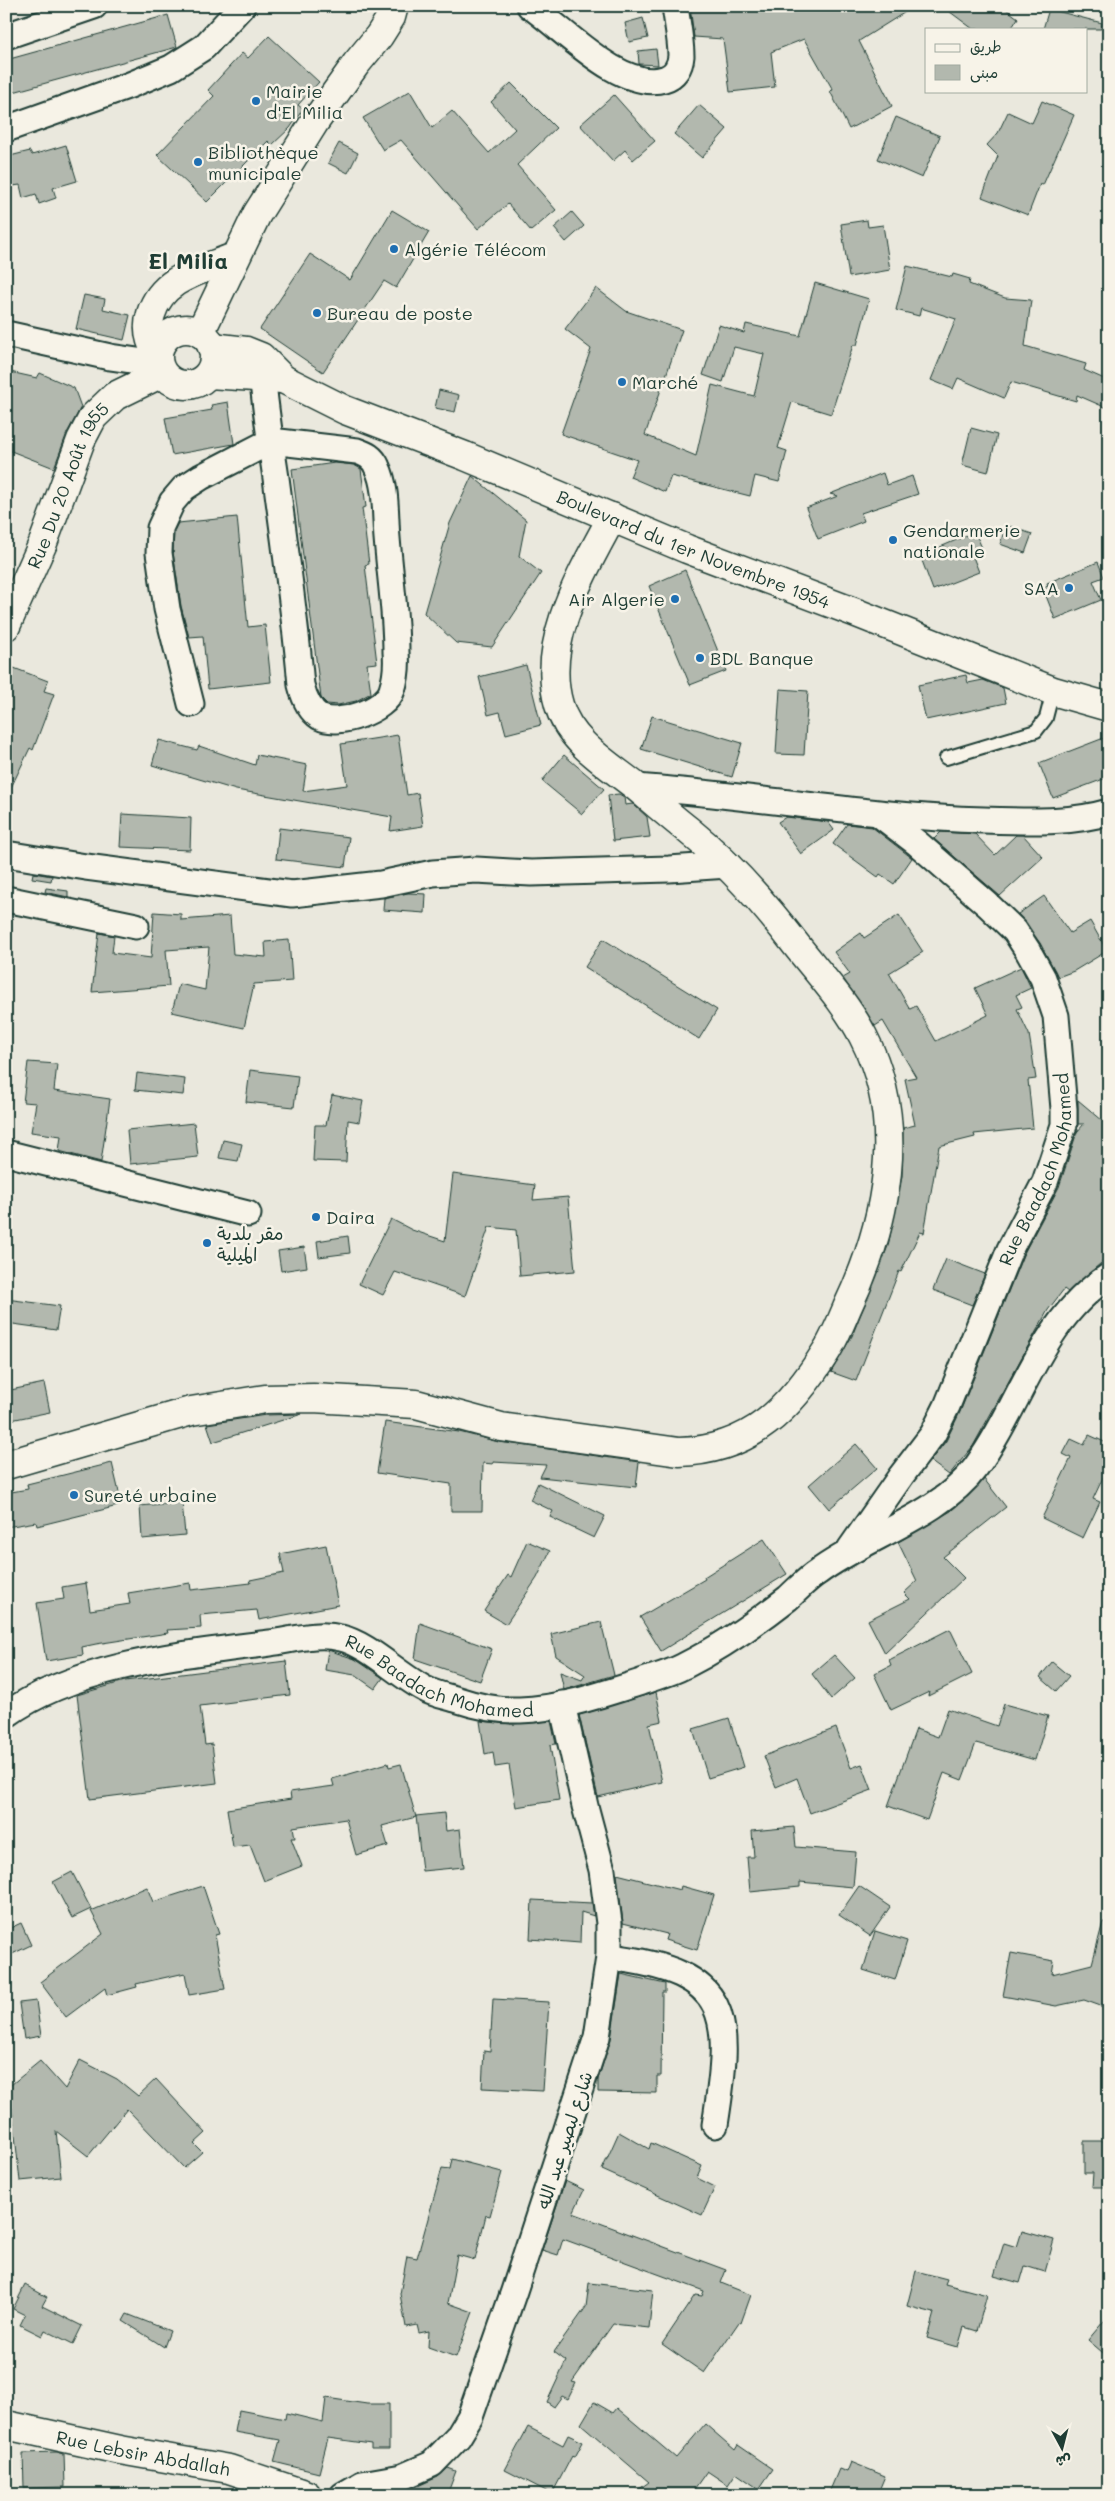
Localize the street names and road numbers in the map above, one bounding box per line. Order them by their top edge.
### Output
street label: Rue Du 20 Août 1955 [21,396,114,572]
street label: Boulevard du 1er Novembre 1954 [553,484,834,614]
street label: Rue Baadach Mohamed [993,1072,1077,1269]
street label: Rue Baadach Mohamed [342,1628,534,1722]
street label: شارع لبصير عبد الله [530,2068,599,2212]
street label: Rue Lebsir Abdallah [54,2424,232,2481]

